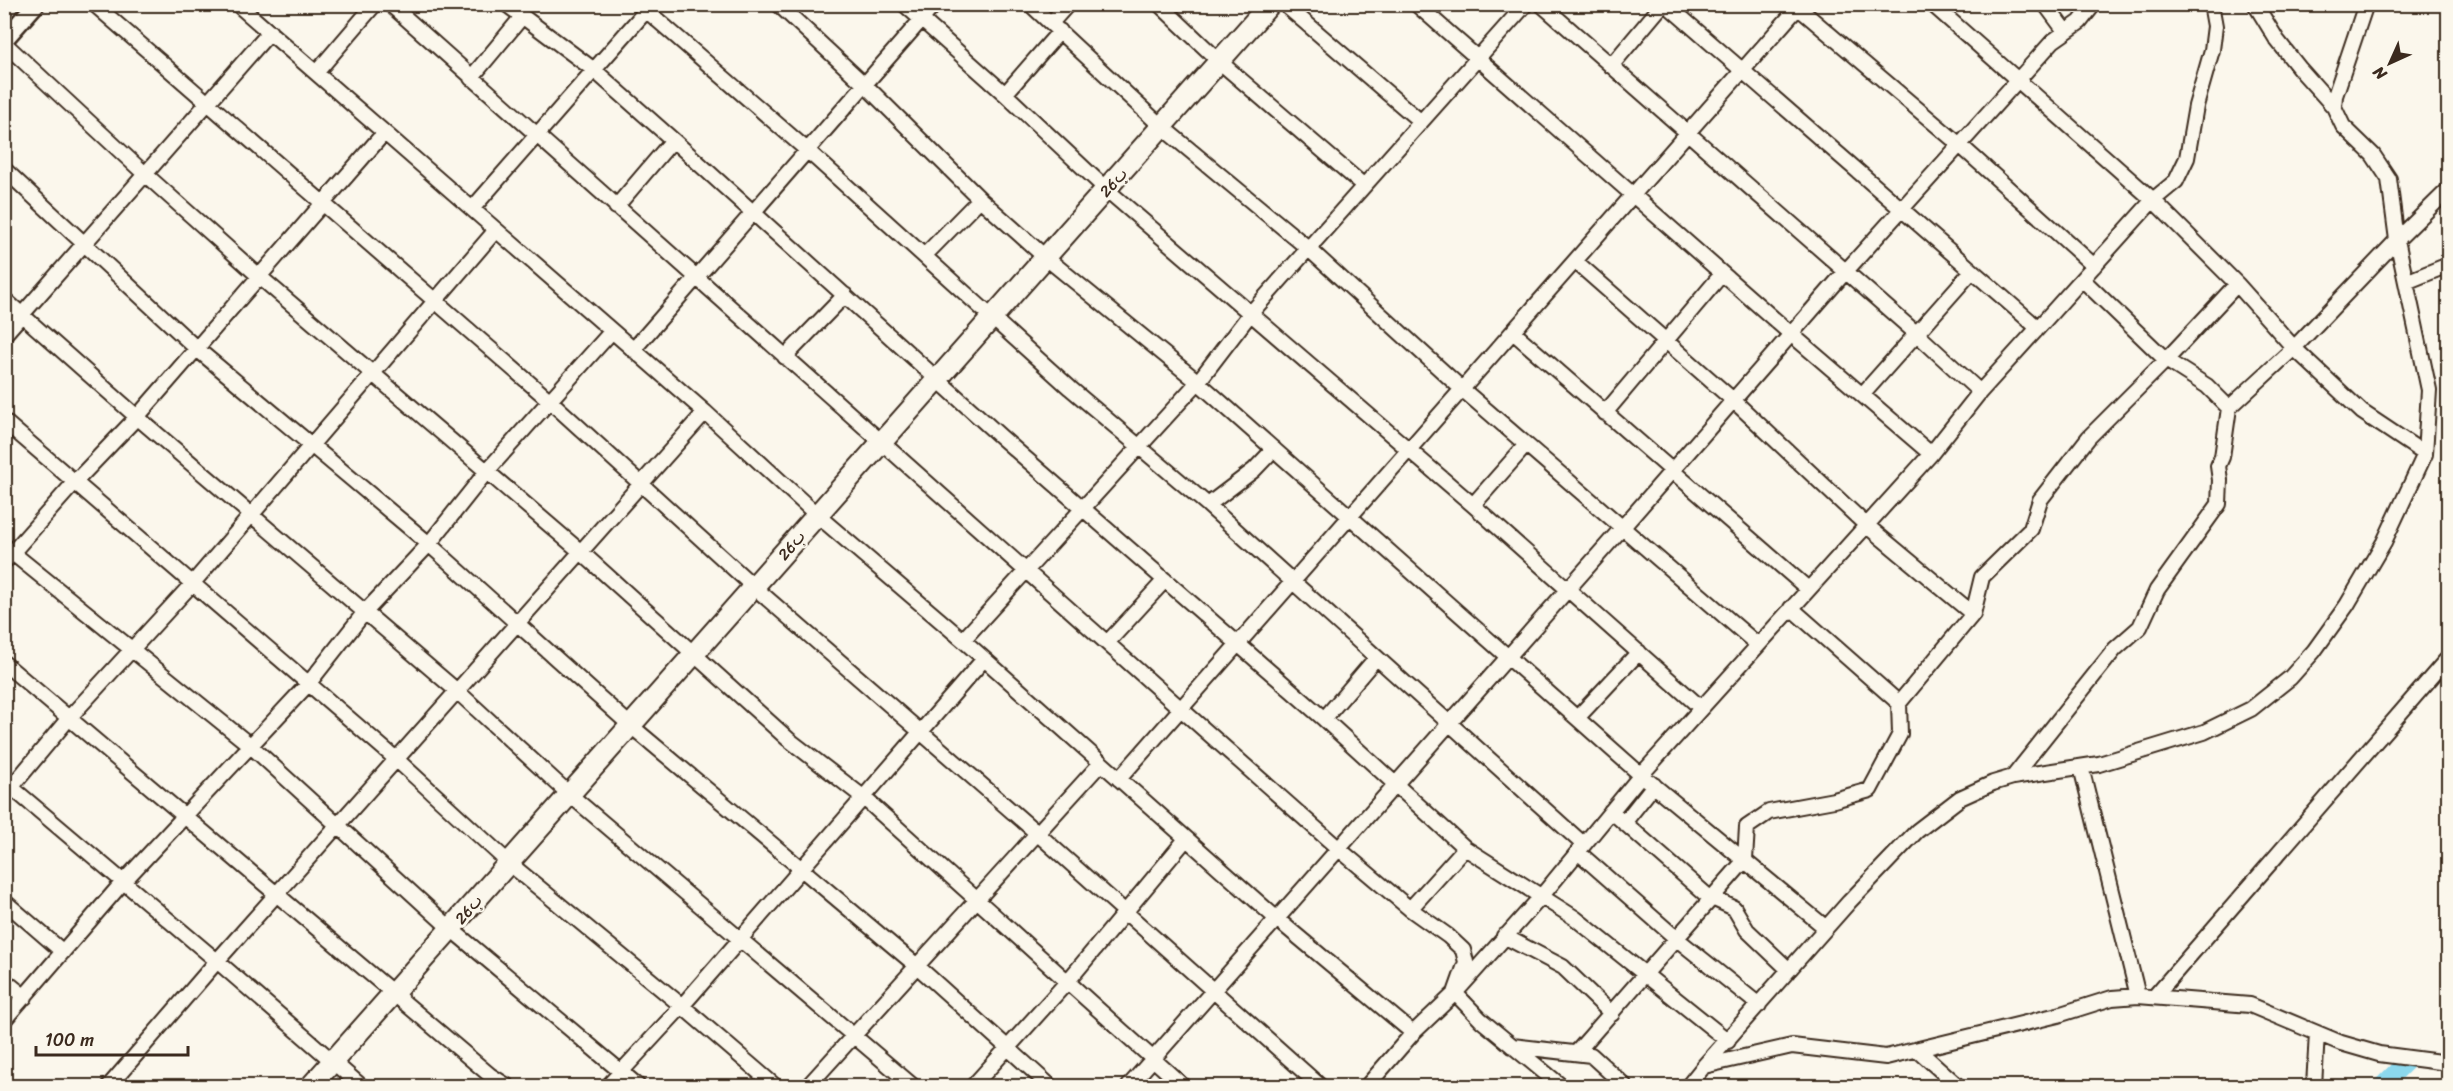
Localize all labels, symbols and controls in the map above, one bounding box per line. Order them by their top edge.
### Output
north arrow [2360,33,2420,93]
text: N [2365,58,2395,88]
street label: 26ب [1092,161,1135,204]
street label: 26ب [770,524,813,567]
street label: 26ب [447,888,490,931]
scale bar [36,1019,188,1057]
text: 100 m [45,1024,94,1056]

